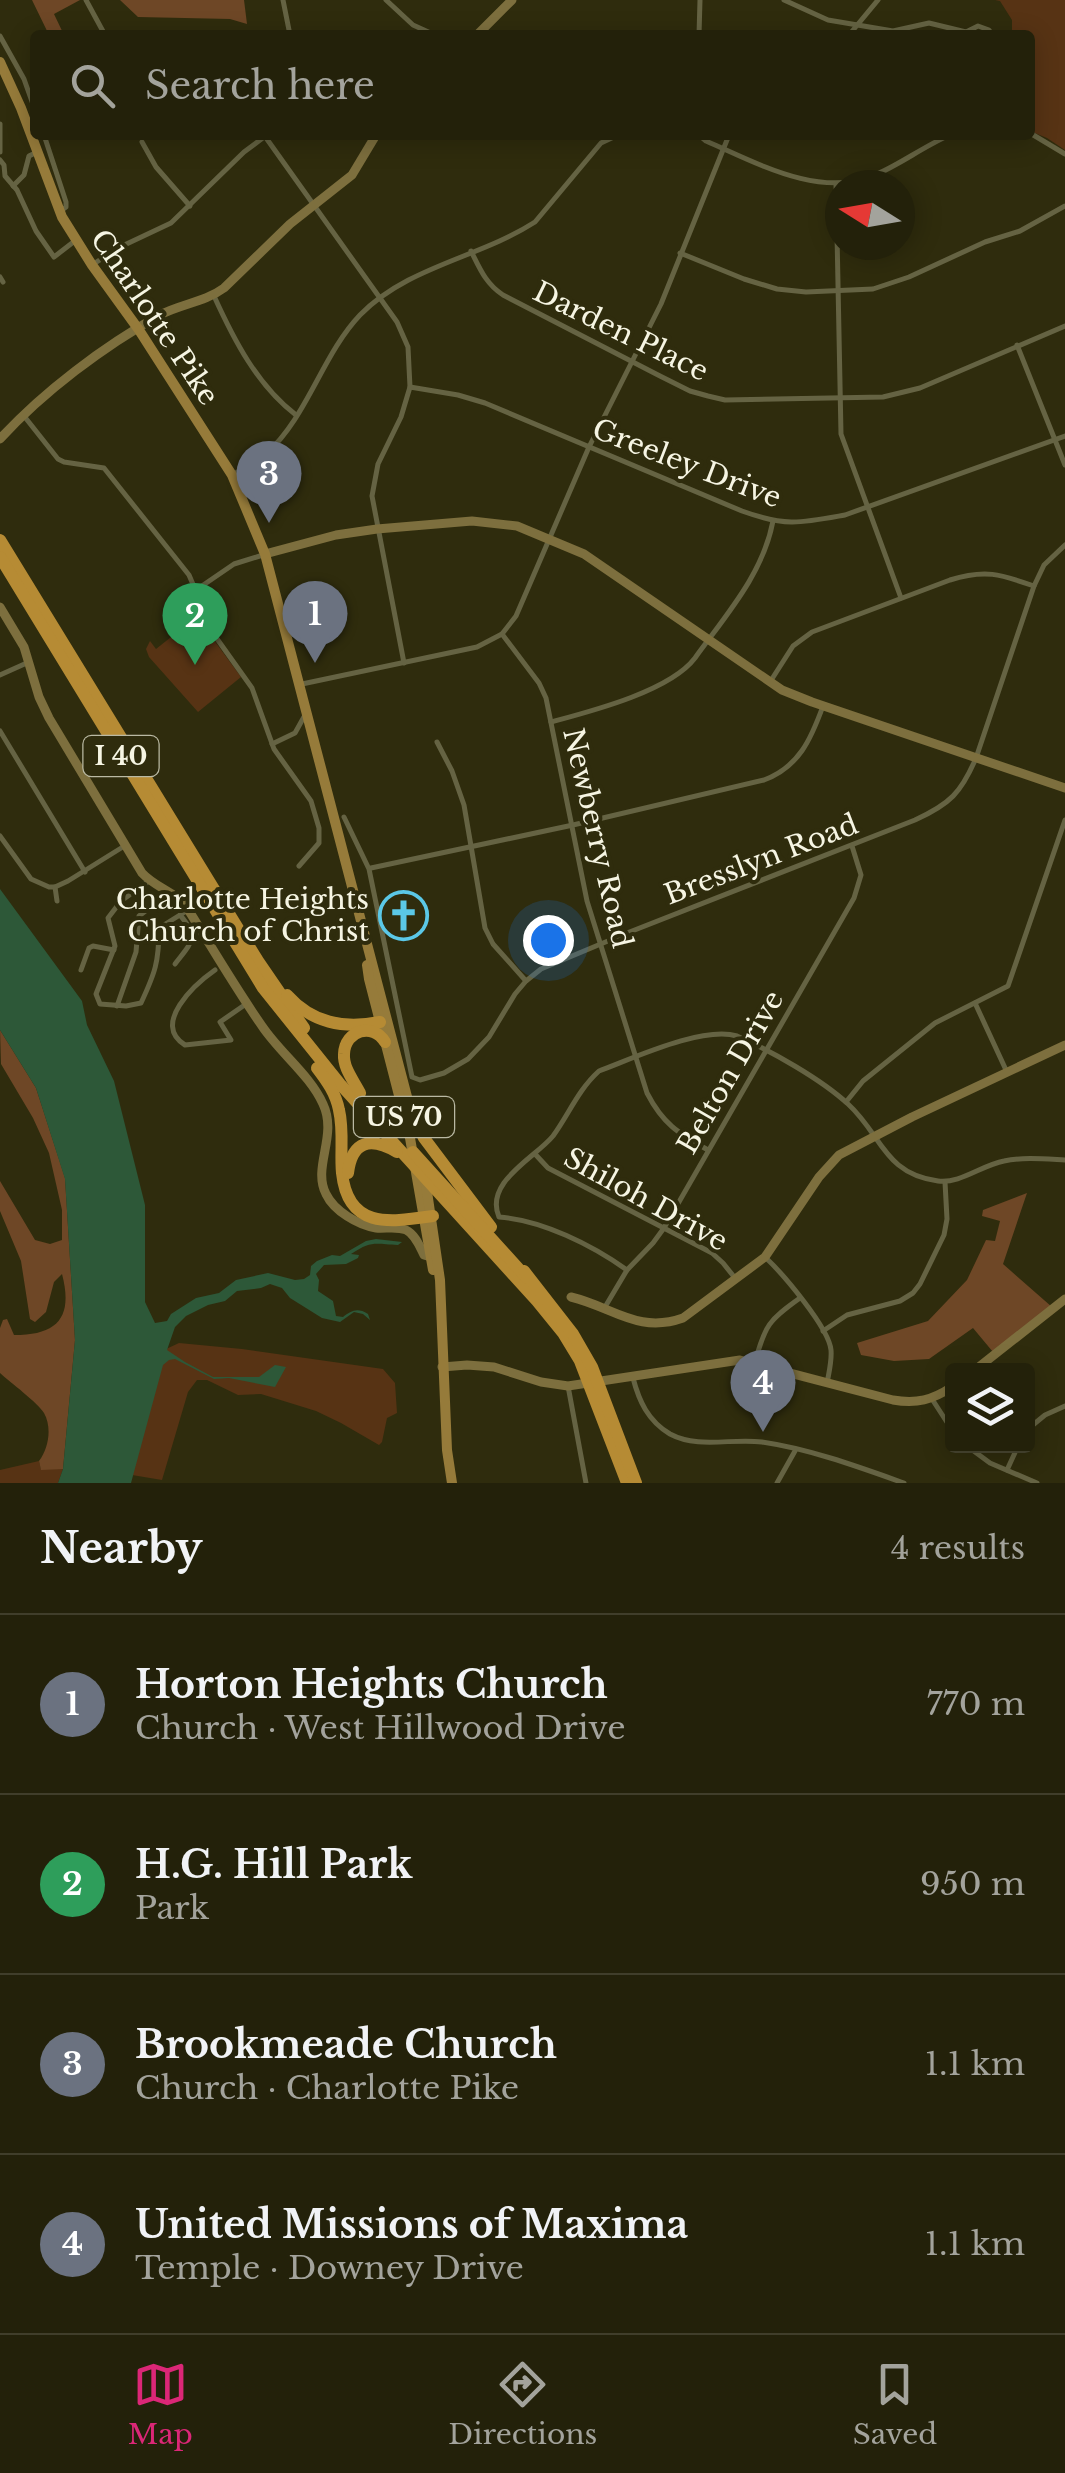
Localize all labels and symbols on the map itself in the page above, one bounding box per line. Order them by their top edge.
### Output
north arrow [825,170,915,260]
street label: Charlotte Pike [83,223,226,412]
street label: Darden Place [528,274,714,389]
street label: Greeley Drive [587,411,786,516]
pin: 3 [236,440,302,523]
pin: 1 [282,580,348,663]
pin: 2 [162,582,228,665]
street label: Newberry Road [555,725,640,952]
road number: I 40 [84,736,158,776]
street label: Bresslyn Road [659,806,863,912]
place label: Charlotte Heights Church of Christ [116,882,369,949]
church icon: Charlotte Heights Church of Christ [378,889,430,941]
your location [523,915,574,966]
street label: Belton Drive [670,984,791,1160]
road number: US 70 [354,1097,454,1137]
street label: Shiloh Drive [558,1140,734,1259]
pin: 4 [730,1350,796,1432]

